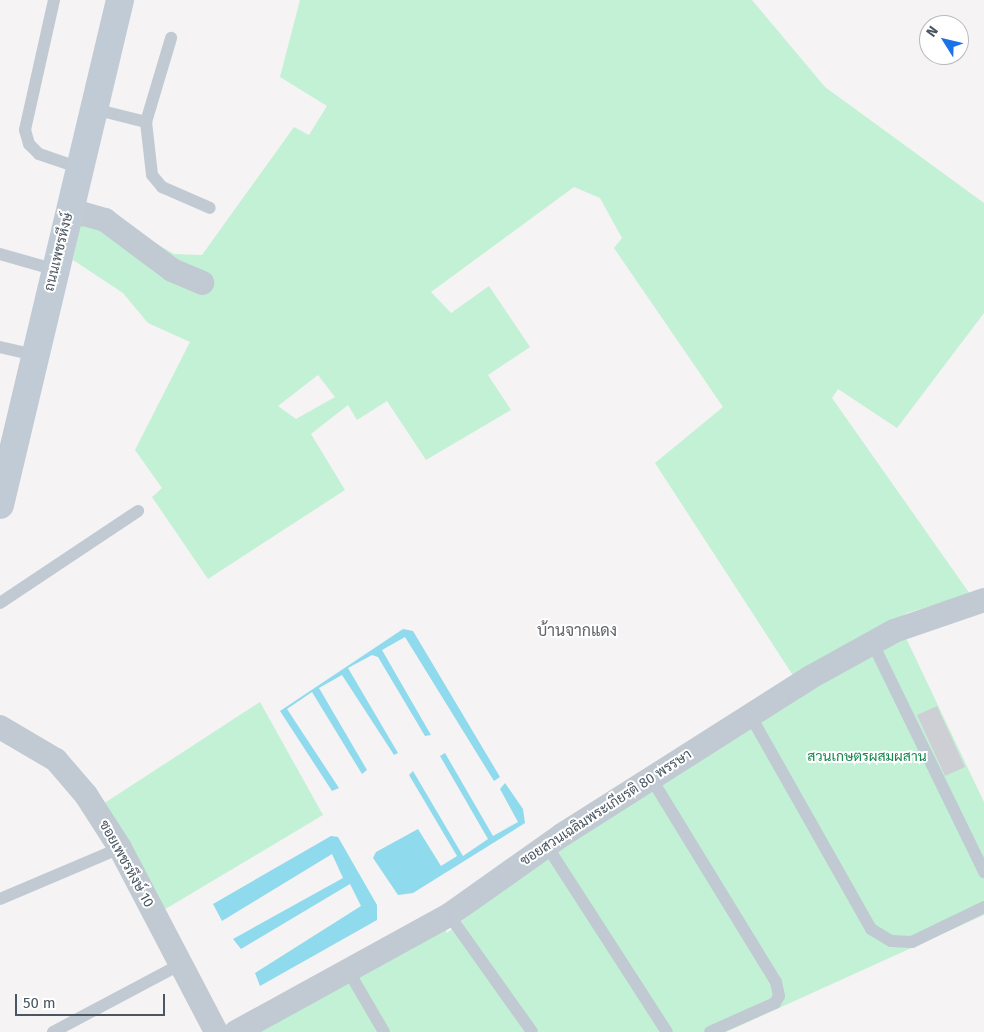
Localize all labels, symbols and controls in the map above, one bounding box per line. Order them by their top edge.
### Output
north arrow [919,15,969,65]
text: N [923,23,942,40]
street label: ถนนเพชรหึงษ์ [41,211,77,293]
district label: บ้านจากแดง [537,621,617,641]
street label: ซอยสวนเฉลิมพระเกียรติ 80 พรรษา [517,746,695,870]
park label: สวนเกษตรผสมผสาน [807,749,927,765]
street label: ซอยเพชรหึงษ์ 10 [95,818,157,910]
scale bar [18,984,168,1016]
text: 50 m [23,994,56,1012]

